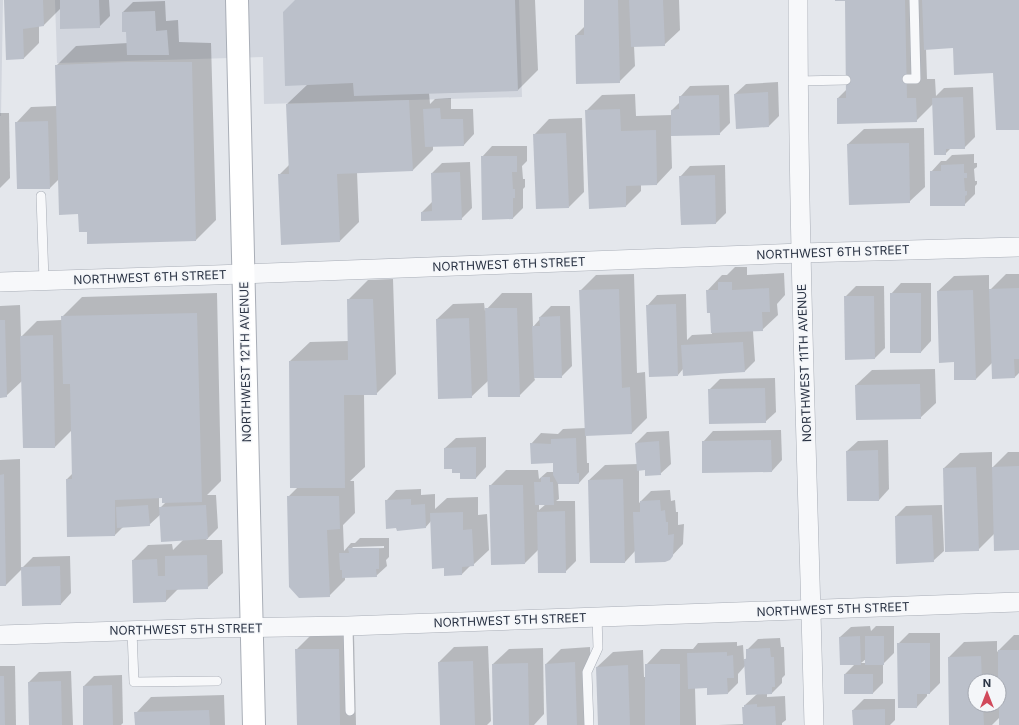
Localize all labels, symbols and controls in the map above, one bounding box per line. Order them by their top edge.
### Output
street label: NORTHWEST 6TH STREET [756,242,910,262]
street label: NORTHWEST 6TH STREET [432,254,586,274]
street label: NORTHWEST 6TH STREET [73,267,227,287]
street label: NORTHWEST 12TH AVENUE [236,281,254,443]
street label: NORTHWEST 11TH AVENUE [794,284,814,442]
street label: NORTHWEST 5TH STREET [756,599,910,619]
street label: NORTHWEST 5TH STREET [433,610,587,630]
street label: NORTHWEST 5TH STREET [109,620,263,638]
north arrow [967,673,1007,713]
text: N [983,676,991,690]

